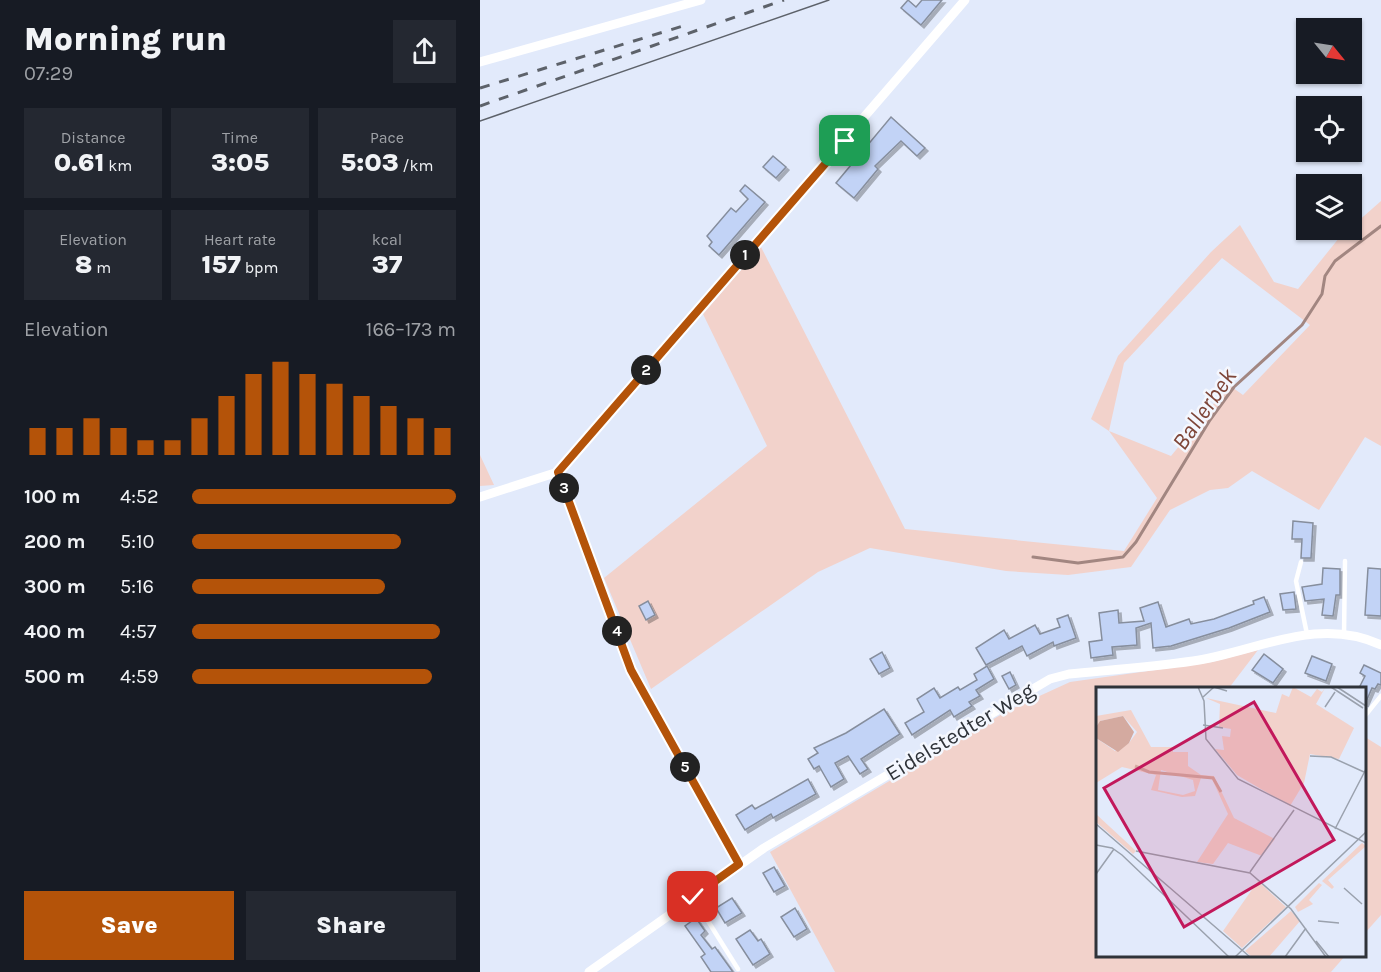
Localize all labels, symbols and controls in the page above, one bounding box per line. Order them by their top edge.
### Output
north arrow [1296,18,1362,84]
map controls [1296,18,1362,240]
text: Morning run [24,20,227,58]
button: share [393,20,456,83]
text: 07:29 [24,62,73,85]
button: locate [1296,96,1362,162]
pin [819,115,870,166]
icon: arrive [828,124,861,157]
text: Distance [61,128,125,147]
text: Time [222,128,258,147]
text: Pace [370,128,404,147]
text: 0.61 [54,147,105,178]
text: 3:05 [211,147,269,178]
text: 5:03 [341,147,399,178]
text: km [105,156,132,175]
text: /km [399,156,433,175]
button: layers [1296,174,1362,240]
text: Elevation [59,230,127,249]
text: Heart rate [204,230,276,249]
text: kcal [372,230,402,249]
pin: 1 [730,240,760,270]
text: 1 [742,245,748,264]
text: 8 [75,249,92,280]
text: 157 [202,249,241,280]
text: 37 [372,249,402,280]
text: m [92,258,111,277]
text: bpm [241,258,278,277]
text: Elevation [24,318,109,341]
text: 166–173 m [366,318,456,341]
pin: 2 [631,355,661,385]
text: 2 [641,360,651,379]
water label: Ballerbek [1166,362,1243,455]
pin: 3 [549,473,579,503]
text: 3 [559,478,569,497]
text: 100 m [24,485,80,508]
text: 4:52 [120,485,159,508]
text: 200 m [24,530,85,553]
text: 5:10 [120,530,154,553]
text: 300 m [24,575,86,598]
text: 5:16 [120,575,154,598]
pin: 4 [602,616,632,646]
text: 400 m [24,620,85,643]
text: 4:57 [120,620,156,643]
text: 4 [612,621,622,640]
text: 500 m [24,665,85,688]
text: 4:59 [120,665,159,688]
street label: Eidelstedter Weg [881,677,1040,787]
inset map [1096,687,1366,957]
pin: 5 [670,752,700,782]
text: 5 [680,757,690,776]
pin [667,871,718,922]
icon: check [676,880,709,913]
button: Save [24,891,234,960]
button: Share [246,891,456,960]

